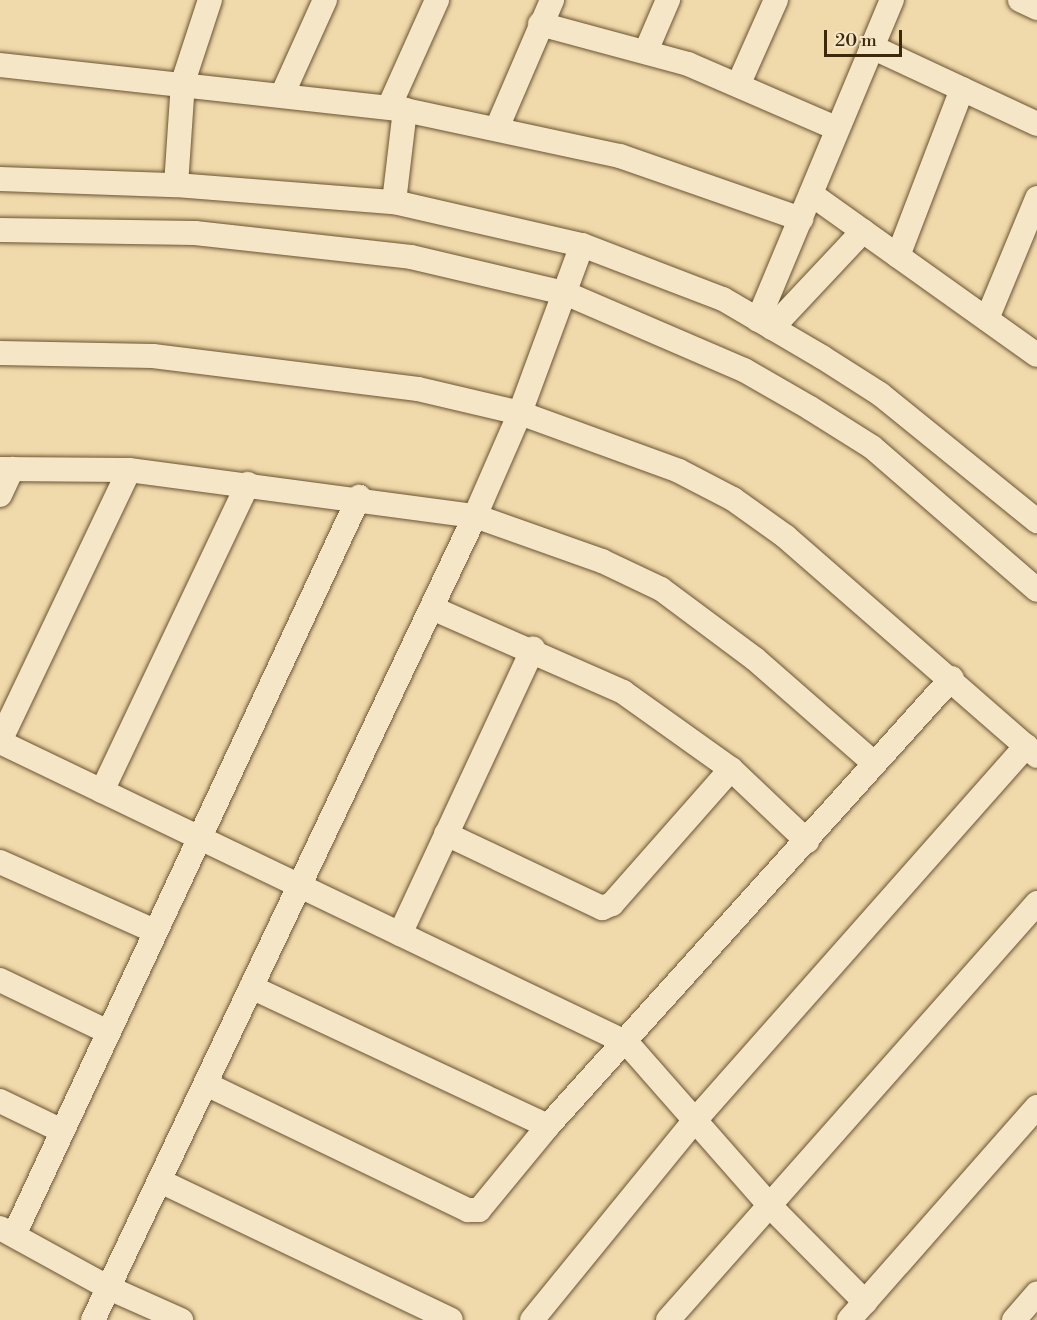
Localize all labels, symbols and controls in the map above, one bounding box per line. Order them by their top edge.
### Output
scale bar [827,18,905,56]
text: 20 m [835,29,877,52]

